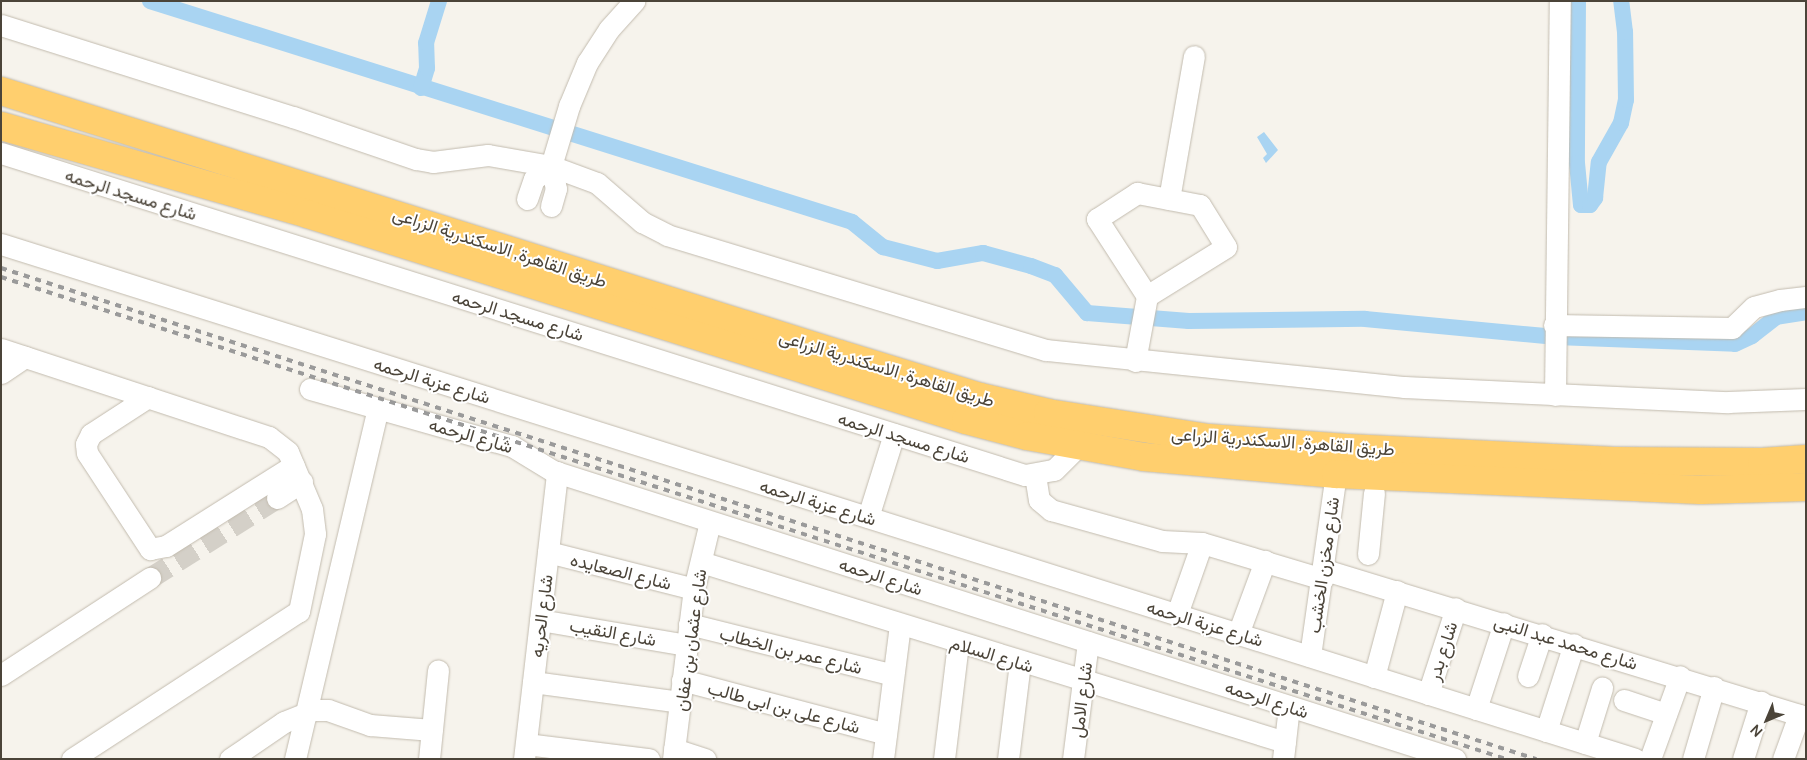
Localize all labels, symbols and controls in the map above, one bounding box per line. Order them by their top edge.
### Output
street label: شارع مسجد الرحمه [63,164,199,224]
street label: طريق القاهرة, الاسكندرية الزراعى [390,202,610,292]
street label: شارع مسجد الرحمه [450,285,586,345]
street label: طريق القاهرة, الاسكندرية الزراعى [777,325,997,411]
street label: شارع عزبة الرحمه [371,352,493,408]
street label: شارع مسجد الرحمه [836,407,972,467]
street label: شارع الرحمه [426,413,516,457]
street label: طريق القاهرة, الاسكندرية الزراعى [1171,422,1395,460]
street label: شارع عزبة الرحمه [757,474,879,530]
street label: شارع مخزن الخشب [1303,495,1343,635]
street label: شارع الصعايده [568,548,674,594]
street label: شارع الرحمه [837,552,925,600]
street label: شارع عثمان بن عفان [669,567,711,713]
street label: شارع الحريه [525,573,557,659]
street label: شارع عزبة الرحمه [1144,595,1266,651]
street label: شارع محمد عبد النبى [1492,610,1640,674]
street label: شارع النقيب [568,614,658,650]
street label: شارع بدر [1422,619,1462,683]
street label: شارع عمر بن الخطاب [717,622,865,678]
street label: شارع السلام [948,631,1036,677]
street label: شارع الامل [1066,661,1096,739]
street label: شارع الرحمه [1223,675,1311,723]
street label: شارع على بن ابى طالب [705,676,863,738]
north arrow [1742,695,1792,745]
text: N [1746,721,1766,741]

